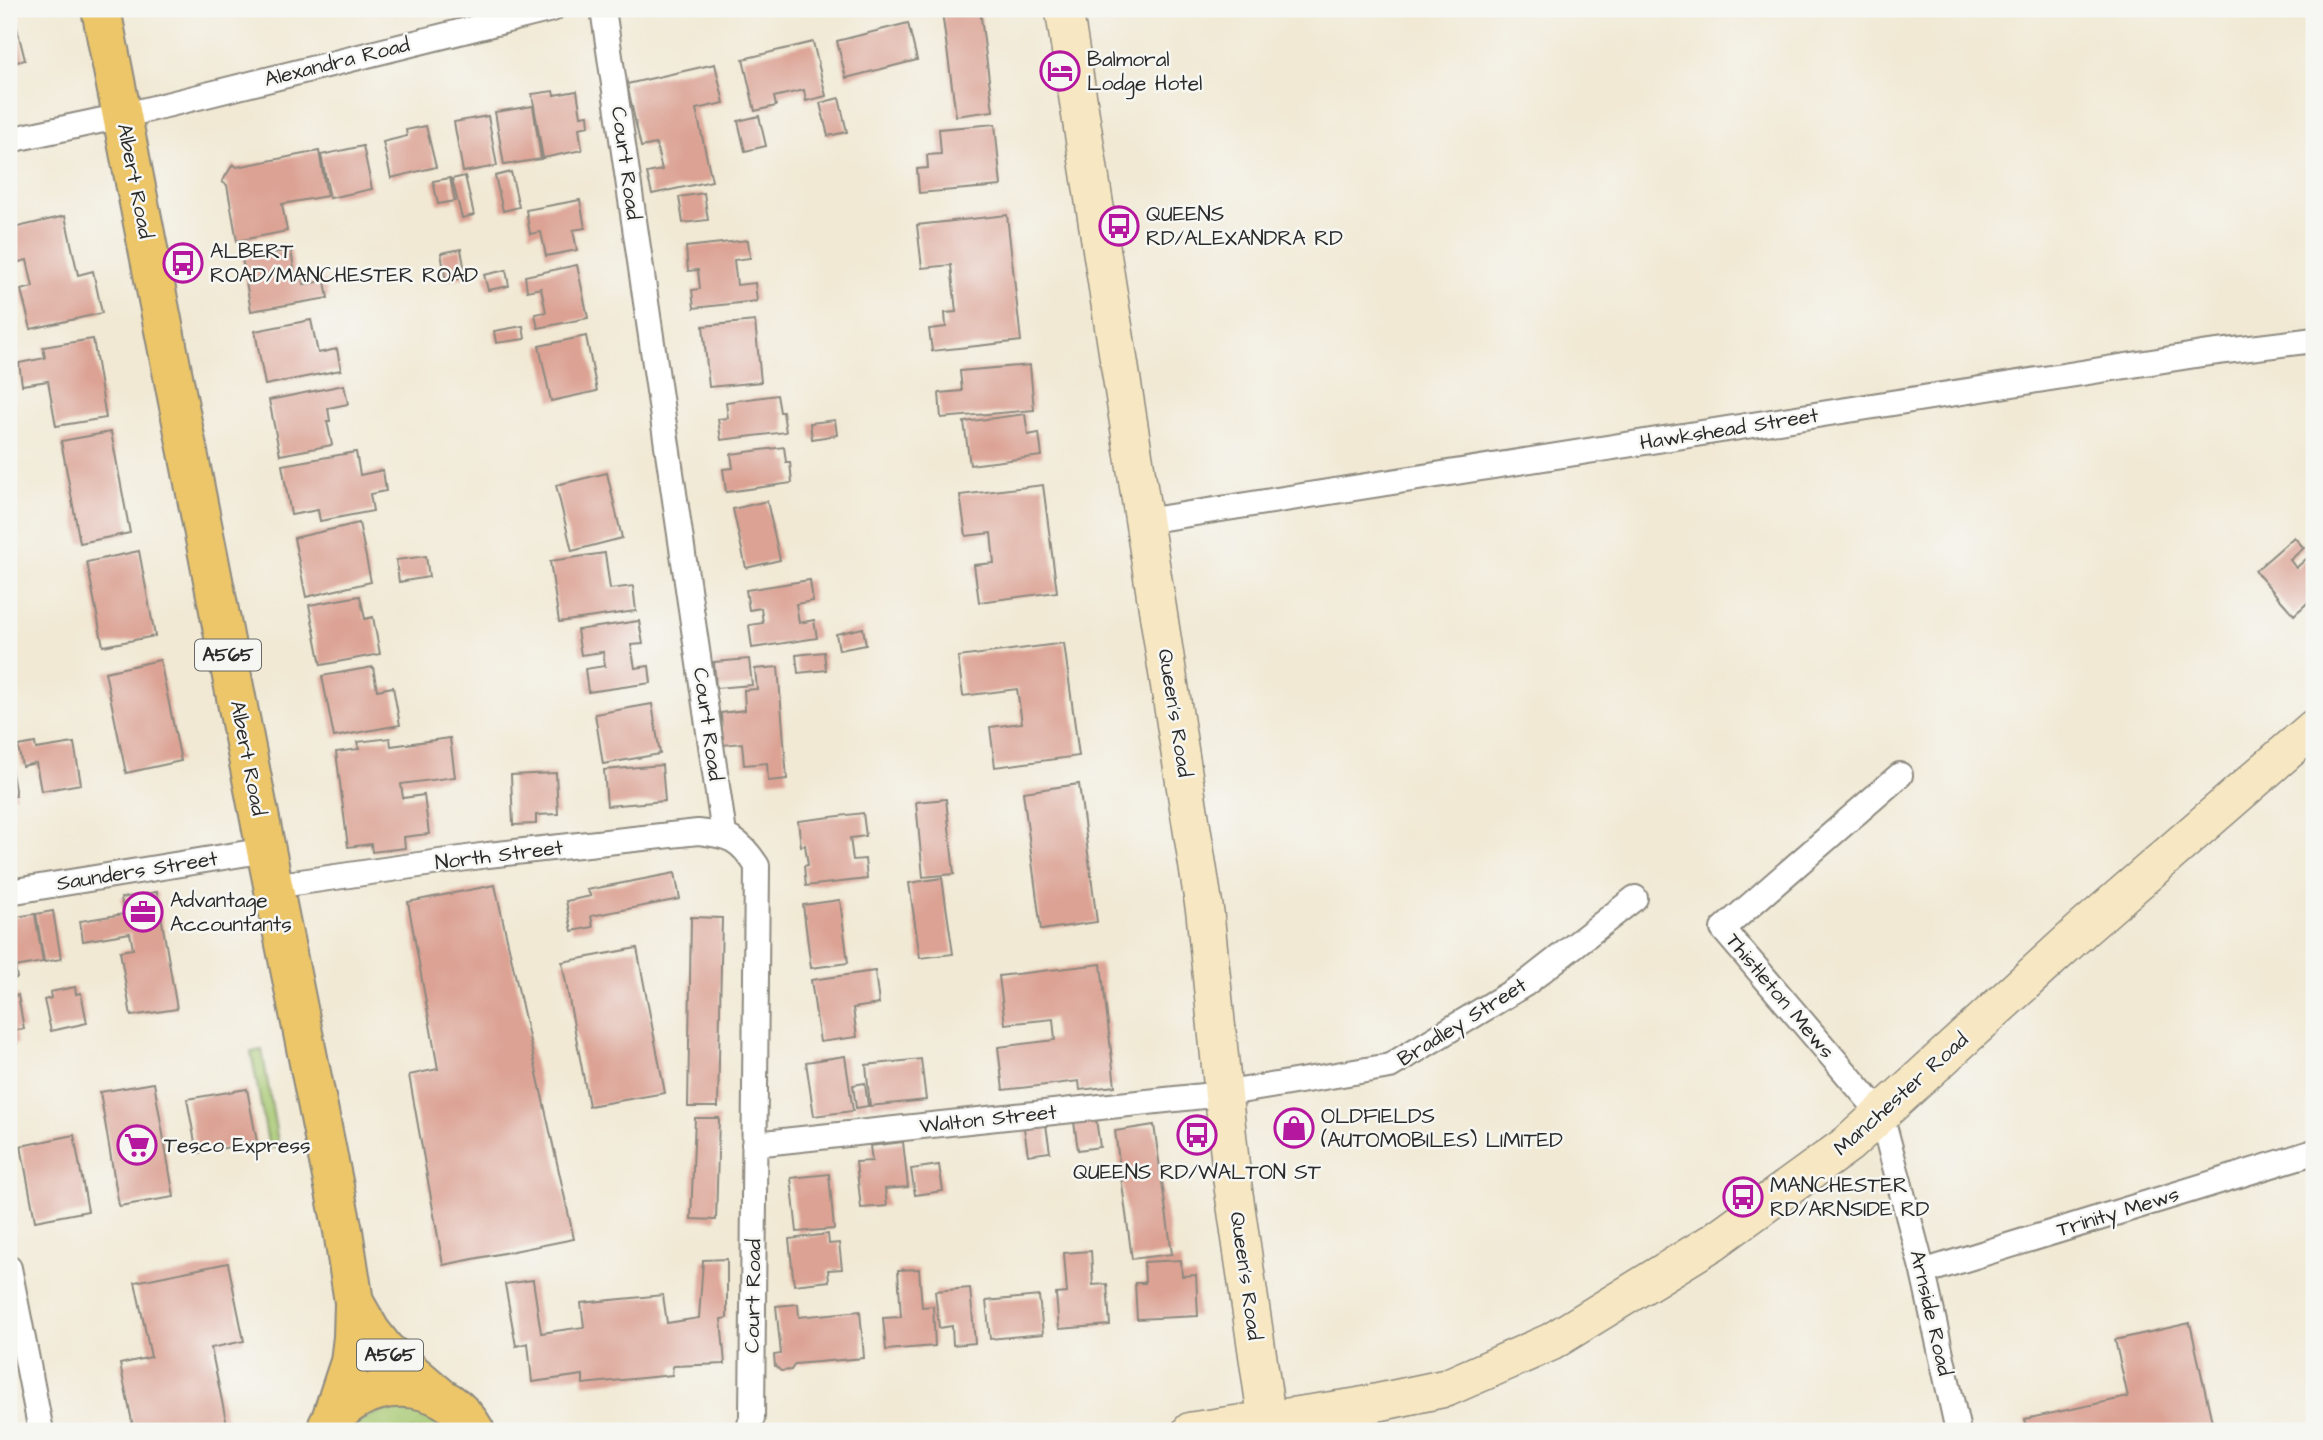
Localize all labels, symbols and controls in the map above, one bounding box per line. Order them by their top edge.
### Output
street label: Alexandra Road [261,30,413,94]
place label: Balmoral Lodge Hotel [1087,45,1202,100]
hotel icon: Balmoral Lodge Hotel [1039,50,1081,92]
street label: Court Road [604,104,648,222]
street label: Albert Road [110,121,160,241]
place label: QUEENS RD/ALEXANDRA RD [1146,200,1343,253]
bus stop icon: QUEENS RD/ALEXANDRA RD [1098,205,1140,247]
place label: ALBERT ROAD/MANCHESTER ROAD [210,237,479,290]
bus stop icon: ALBERT ROAD/MANCHESTER ROAD [162,242,204,284]
street label: Hawkshead Street [1638,401,1821,457]
road number: A565 [195,640,261,670]
street label: Queen's Road [1151,647,1199,779]
street label: Court Road [686,665,730,783]
street label: Albert Road [223,698,273,818]
street label: North Street [433,833,565,877]
street label: Saunders Street [54,844,220,898]
place label: Advantage Accountants [170,886,292,939]
office icon: Advantage Accountants [122,891,164,933]
street label: Thistleton Mews [1719,927,1841,1065]
street label: Bradley Street [1392,970,1534,1075]
street label: Manchester Road [1827,1025,1975,1162]
street label: Walton Street [918,1097,1059,1141]
place label: OLDFIELDS (AUTOMOBILES) LIMITED [1321,1102,1563,1155]
shop icon: OLDFIELDS (AUTOMOBILES) LIMITED [1273,1107,1315,1149]
bus stop icon: QUEENS RD/WALTON ST [1176,1114,1218,1156]
supermarket icon: Tesco Express [116,1124,158,1166]
place label: Tesco Express [164,1131,311,1161]
place label: QUEENS RD/WALTON ST [1073,1158,1322,1187]
place label: MANCHESTER RD/ARNSIDE RD [1770,1171,1930,1224]
bus stop icon: MANCHESTER RD/ARNSIDE RD [1722,1176,1764,1218]
street label: Trinity Mews [2053,1180,2183,1246]
street label: Queen's Road [1223,1210,1269,1342]
street label: Court Road [738,1238,768,1353]
street label: Arnside Road [1902,1247,1960,1379]
road number: A565 [357,1340,423,1371]

